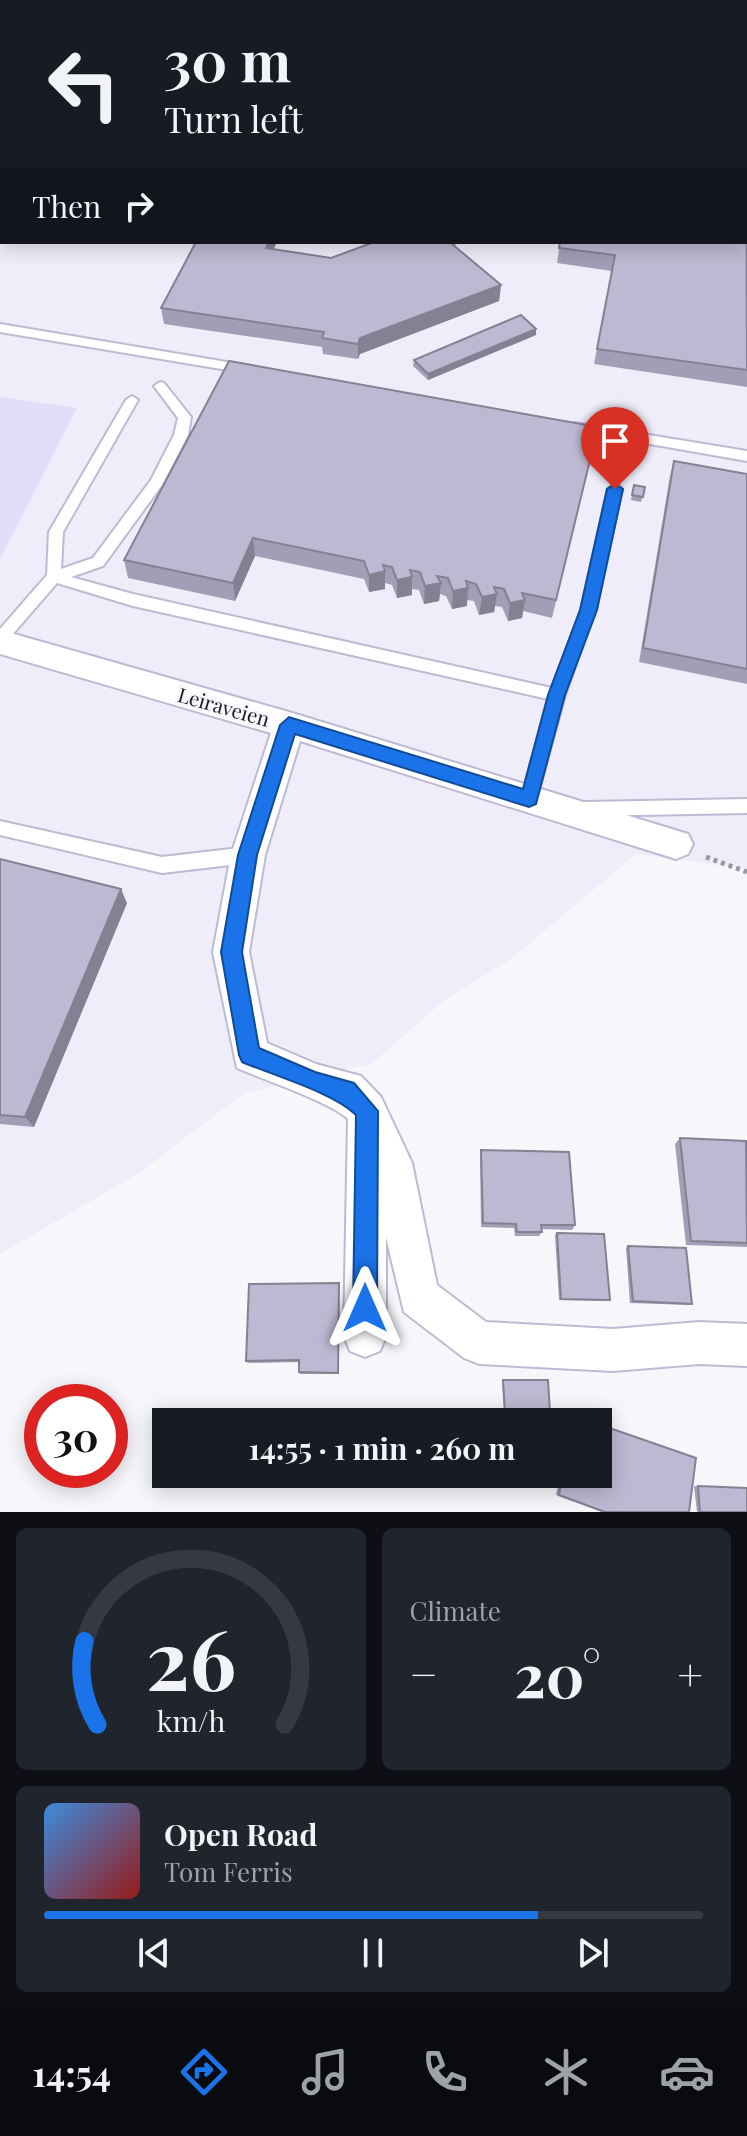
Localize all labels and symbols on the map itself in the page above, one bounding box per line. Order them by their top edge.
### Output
pin [581,407,649,489]
street label: Leiraveien [175,680,273,732]
position arrow [323,1266,407,1350]
speed limit sign: 30 [24,1384,128,1488]

